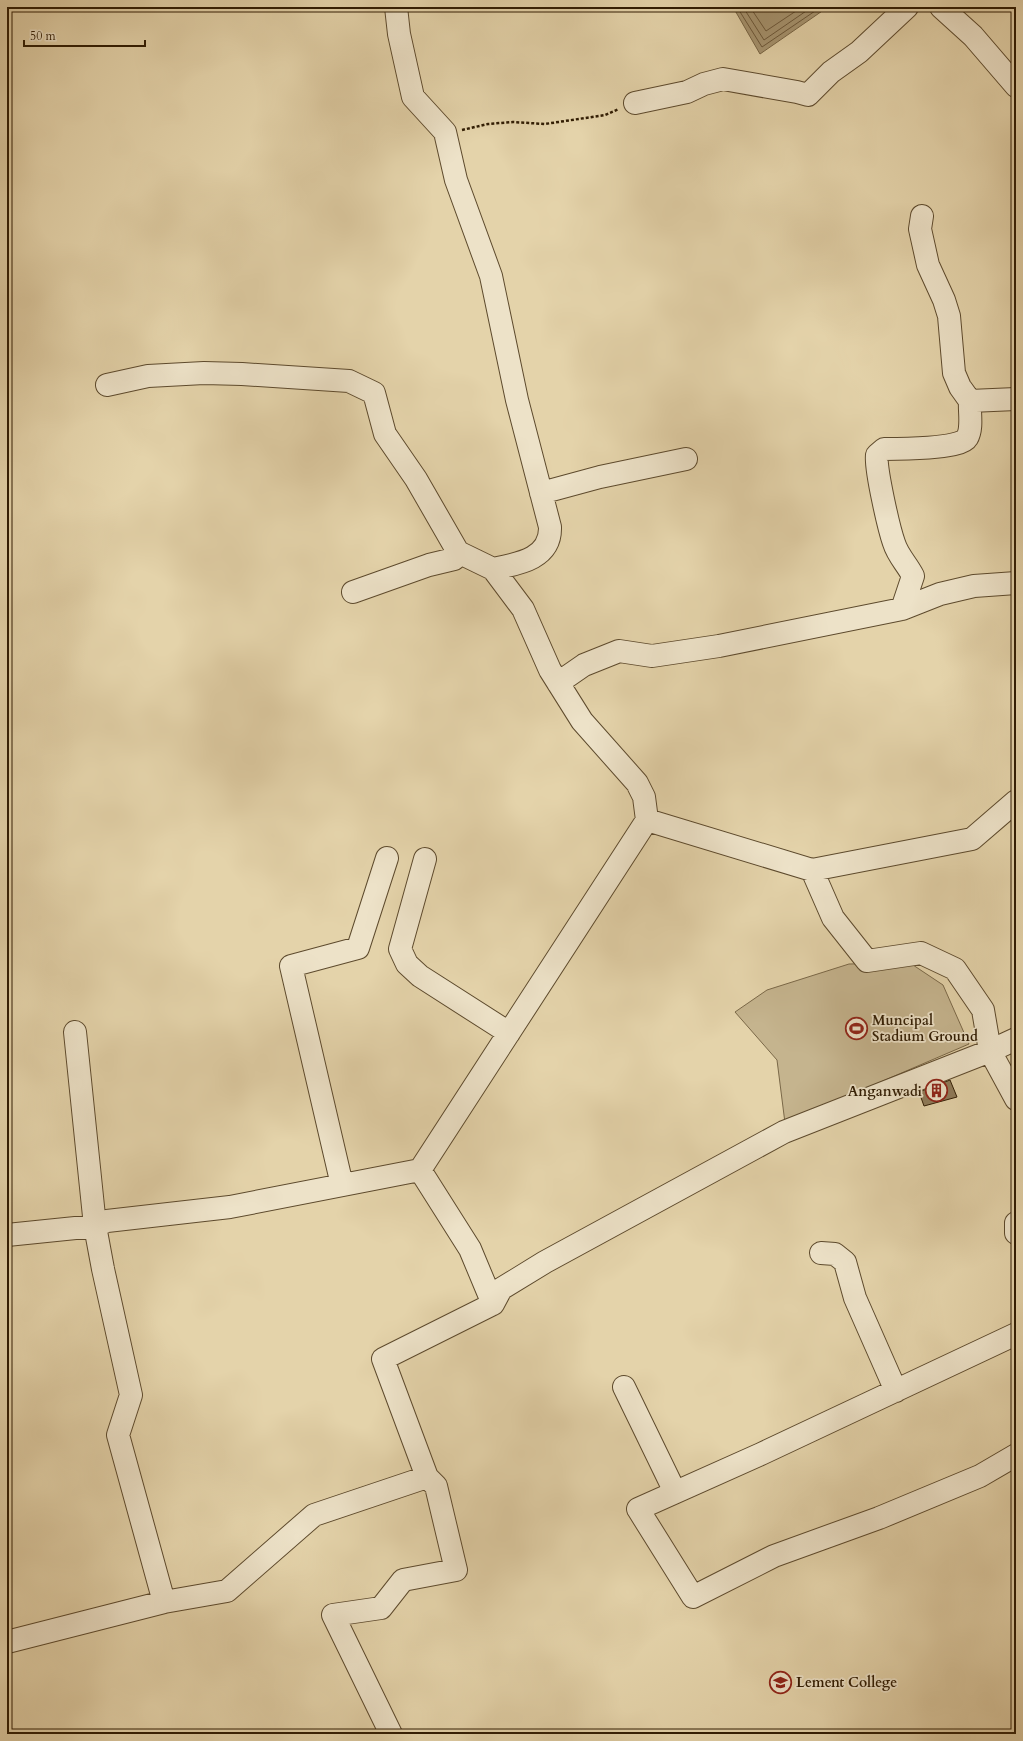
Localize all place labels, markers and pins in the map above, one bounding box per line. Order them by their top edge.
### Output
place label: Muncipal Stadium Ground [872,1011,978,1046]
sports icon: Muncipal Stadium Ground [843,1015,869,1041]
building icon: Anganwadi [924,1078,950,1104]
place label: Anganwadi [848,1082,923,1101]
school or university icon: Lement College [768,1669,794,1695]
place label: Lement College [796,1673,897,1692]

